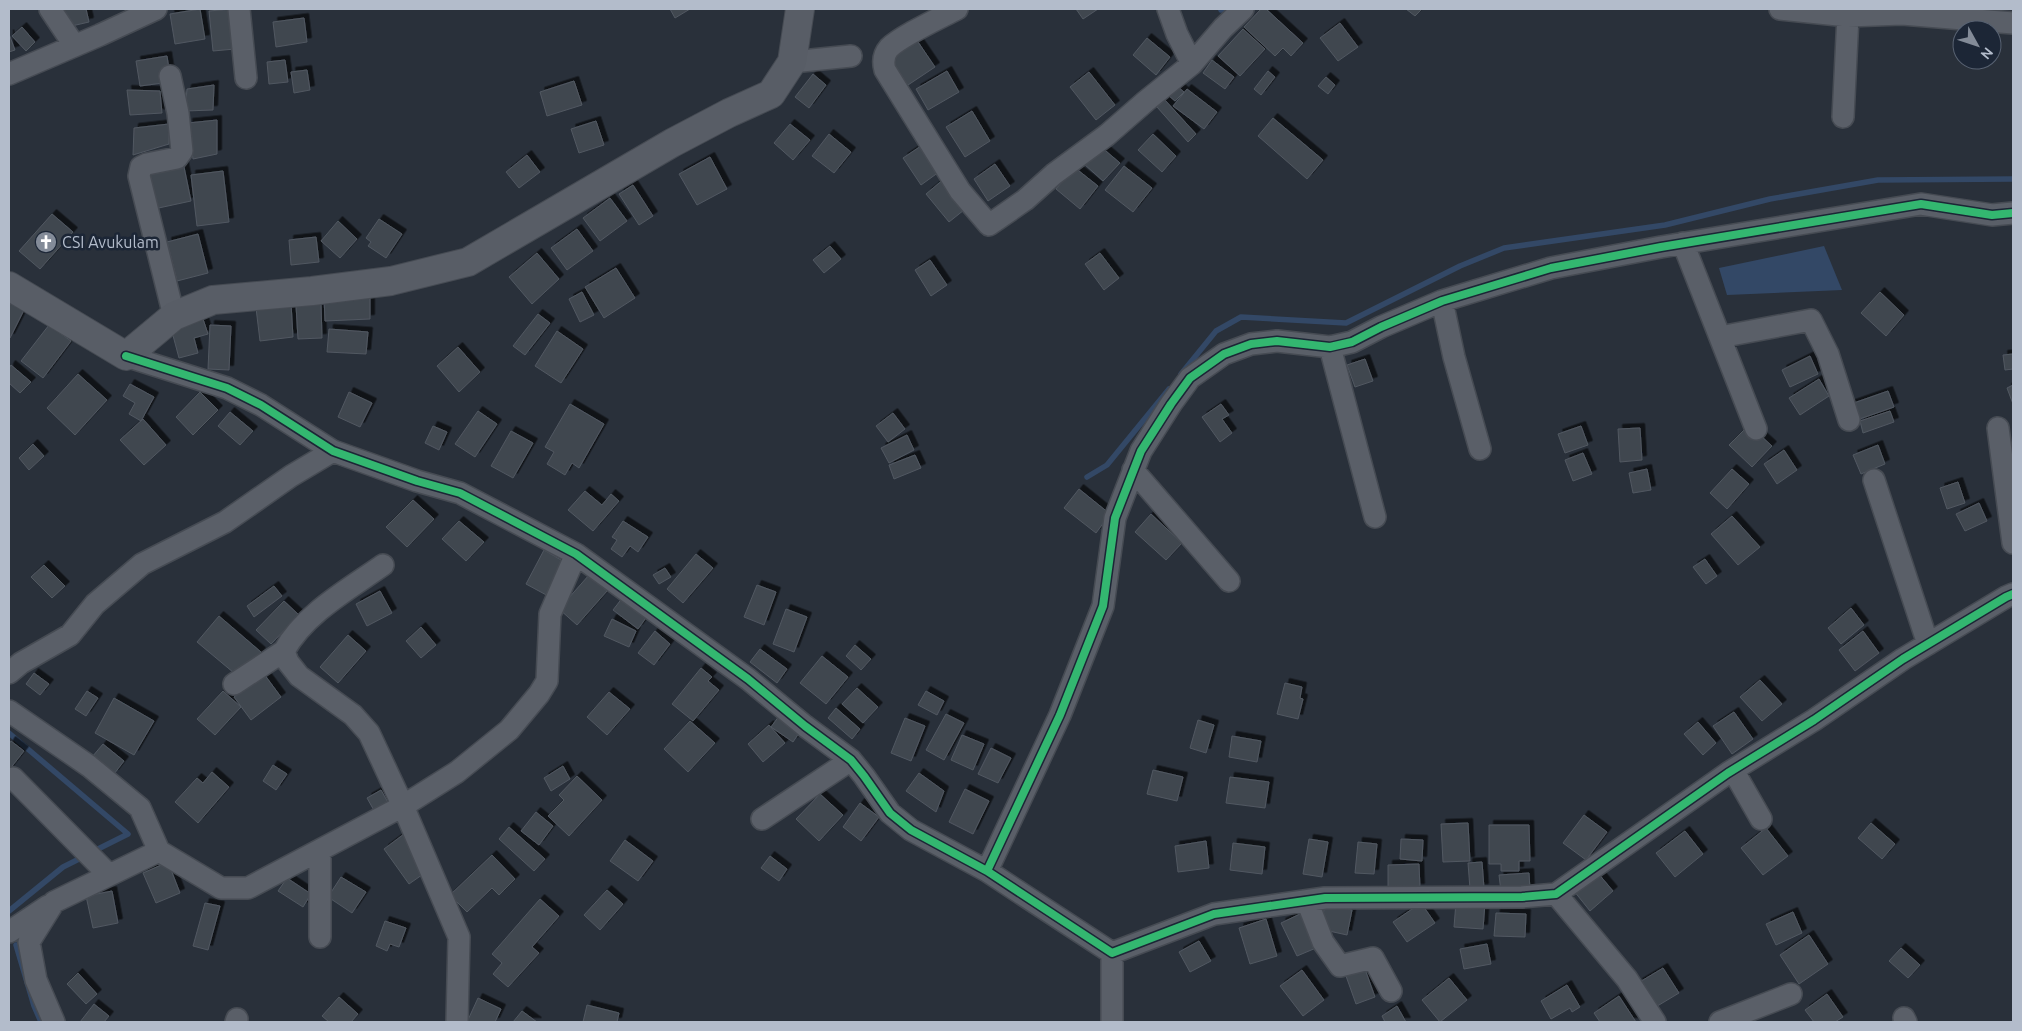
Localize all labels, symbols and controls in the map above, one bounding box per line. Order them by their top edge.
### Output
north arrow [1952,20,2002,70]
text: N [1977,44,1996,63]
church icon: CSI Avukulam [34,230,58,254]
place label: CSI Avukulam [62,233,159,251]

